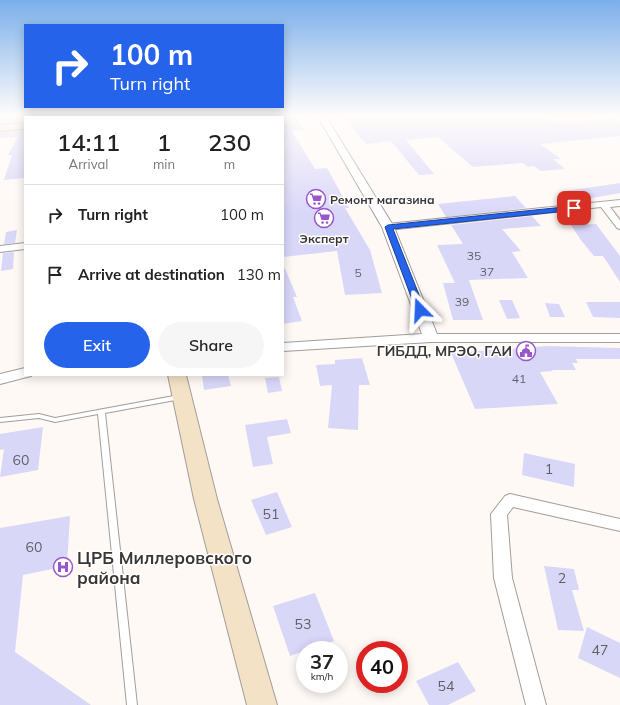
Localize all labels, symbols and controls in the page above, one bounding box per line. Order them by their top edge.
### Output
text: 100 m [110,37,193,72]
icon: right [44,40,96,92]
text: Turn right [110,72,190,95]
text: 14:11 [57,127,120,157]
text: 1 [157,127,171,157]
text: 230 [208,127,251,157]
text: Arrival [69,156,108,172]
text: min [153,156,175,172]
text: m [224,156,235,172]
supermarket icon: Ремонт магазина [305,188,327,210]
pin [557,191,591,225]
place label: Ремонт магазина [330,192,435,207]
icon: arrive [563,197,585,219]
icon: right [44,204,66,226]
text: Turn right [78,205,148,224]
text: 100 m [220,205,264,224]
supermarket icon: Эксперт [313,207,335,229]
place label: Эксперт [300,231,349,246]
house number: 35 [467,248,481,263]
icon: arrive [44,264,66,286]
house number: 37 [480,264,494,279]
text: Arrive at destination [78,265,225,284]
text: 130 m [237,265,281,284]
house number: 5 [354,265,362,280]
position arrow [399,289,441,331]
house number: 39 [455,294,469,309]
button: Exit [44,322,150,368]
button: Share [158,322,264,368]
public building icon: ГИБДД, МРЭО, ГАИ [515,340,537,362]
place label: ГИБДД, МРЭО, ГАИ [377,342,512,360]
house number: 41 [512,371,526,386]
house number: 60 [13,451,29,469]
house number: 1 [545,460,553,478]
house number: 51 [263,505,279,523]
house number: 60 [26,538,42,556]
place label: ЦРБ Миллеровского района [77,547,252,588]
hospital icon: ЦРБ Миллеровского района [52,556,74,578]
house number: 2 [558,569,566,587]
house number: 53 [295,615,311,633]
speed limit sign: 40 [356,641,408,693]
house number: 47 [592,641,608,659]
text: 37 [310,649,334,674]
text: km/h [311,670,333,683]
house number: 54 [438,677,455,695]

